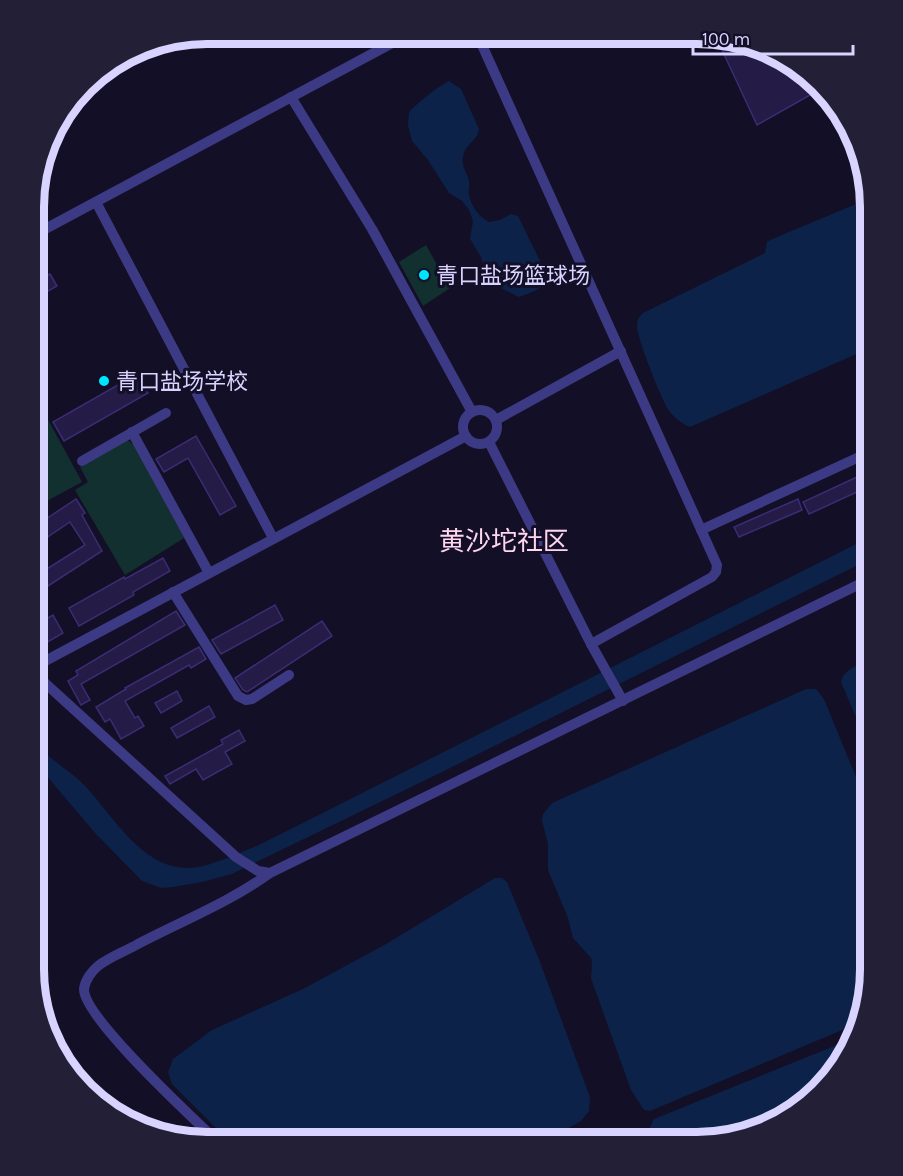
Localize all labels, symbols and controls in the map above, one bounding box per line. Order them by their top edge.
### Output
scale bar [693,18,854,56]
text: 100 m [702,28,750,50]
place label: 青口盐场篮球场 [436,263,590,289]
marker: 青口盐场篮球场 [417,268,431,282]
place label: 青口盐场学校 [116,369,248,395]
marker: 青口盐场学校 [97,374,111,388]
district label: 黄沙坨社区 [439,526,569,557]

